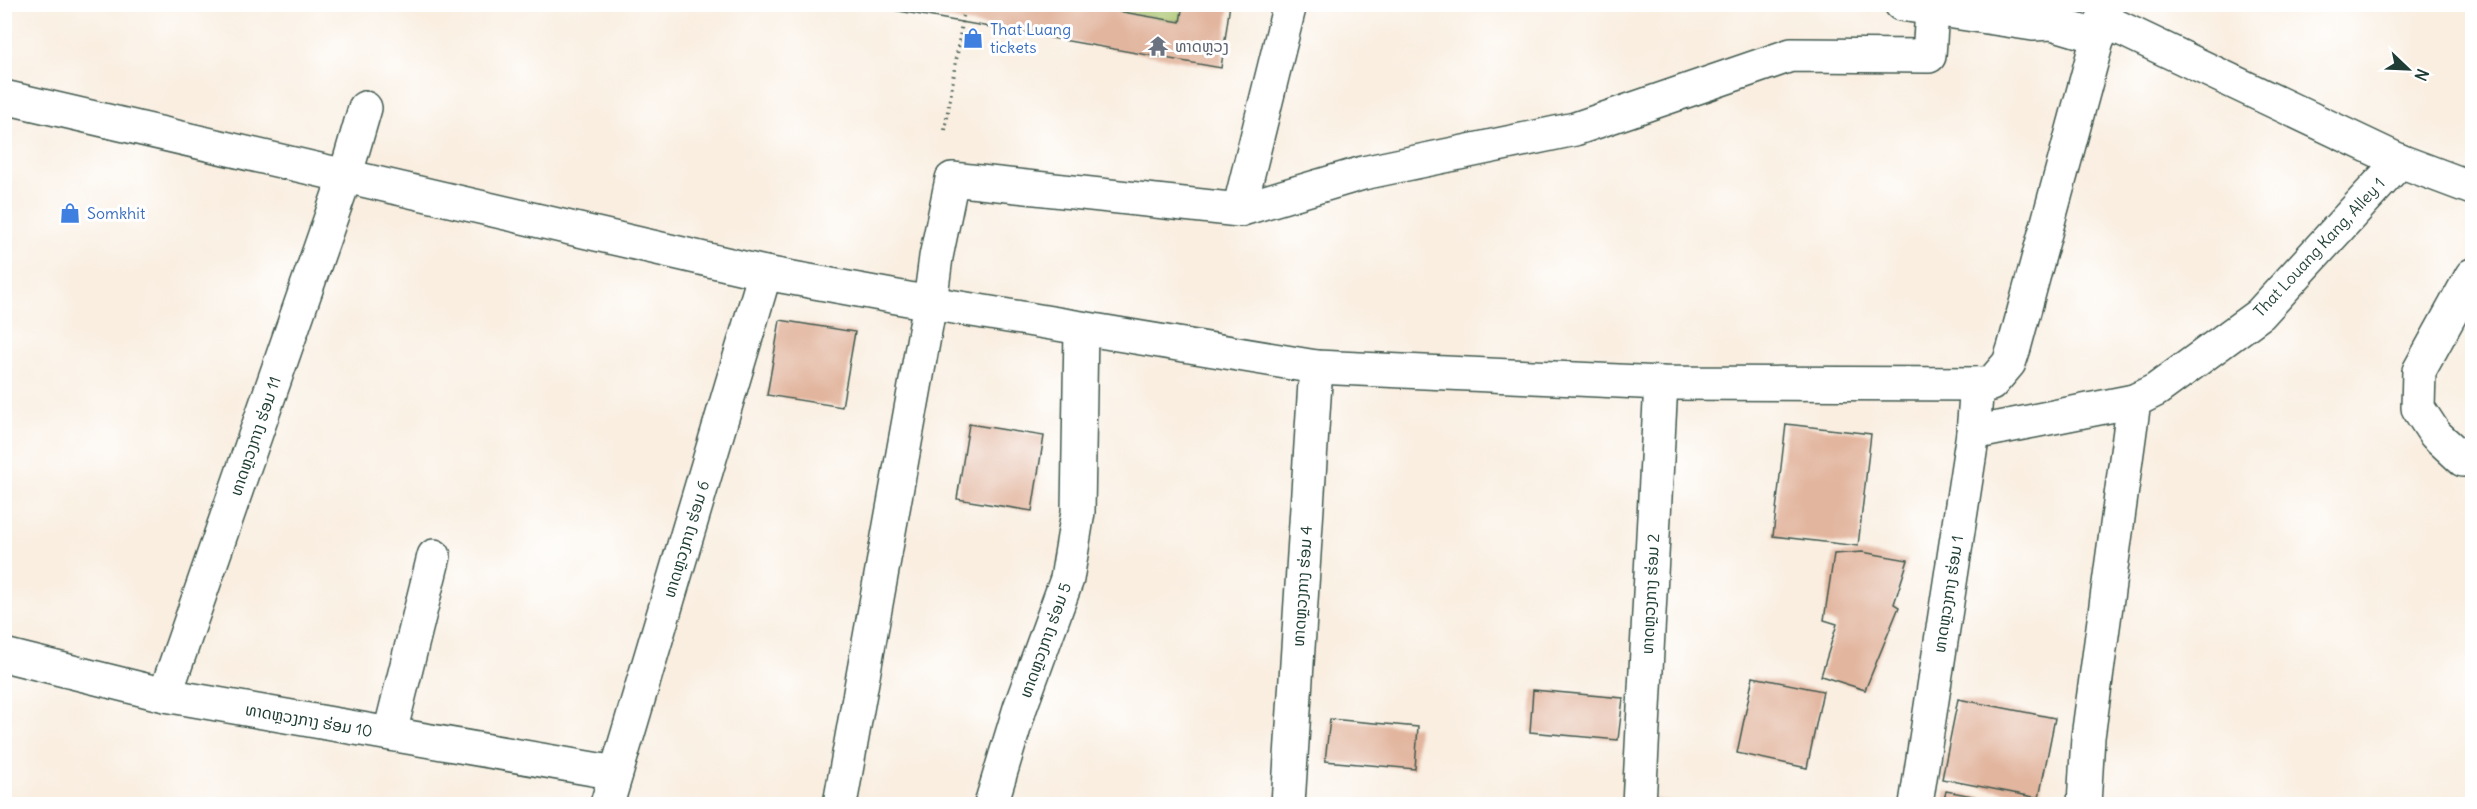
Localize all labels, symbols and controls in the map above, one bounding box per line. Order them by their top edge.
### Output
place label: That Luang tickets [990,19,1071,57]
shop icon: That Luang tickets [961,26,985,50]
temple icon: ທາດຫຼວງ [1146,34,1170,58]
place label: ທາດຫຼວງ [1175,36,1229,56]
north arrow [2378,39,2438,99]
text: N [2410,66,2433,84]
street label: That Louang Kang, Alley 1 [2249,173,2389,321]
shop icon: Somkhit [58,201,82,225]
place label: Somkhit [87,203,146,223]
street label: ທາດຫຼວງກາງ ຮ່ອມ 11 [225,374,285,498]
street label: ທາດຫຼວງກາງ ຮ່ອມ 6 [659,478,713,600]
street label: ທາດຫຼວງກາງ ຮ່ອມ 4 [1288,525,1316,647]
street label: ທາດຫຼວງກາງ ຮ່ອມ 2 [1637,533,1663,655]
street label: ທາດຫຼວງກາງ ຮ່ອມ 1 [1929,534,1967,654]
street label: ທາດຫຼວງກາງ ຮ່ອມ 5 [1015,580,1075,700]
street label: ທາດຫຼວງກາງ ຮ່ອມ 10 [244,699,374,741]

